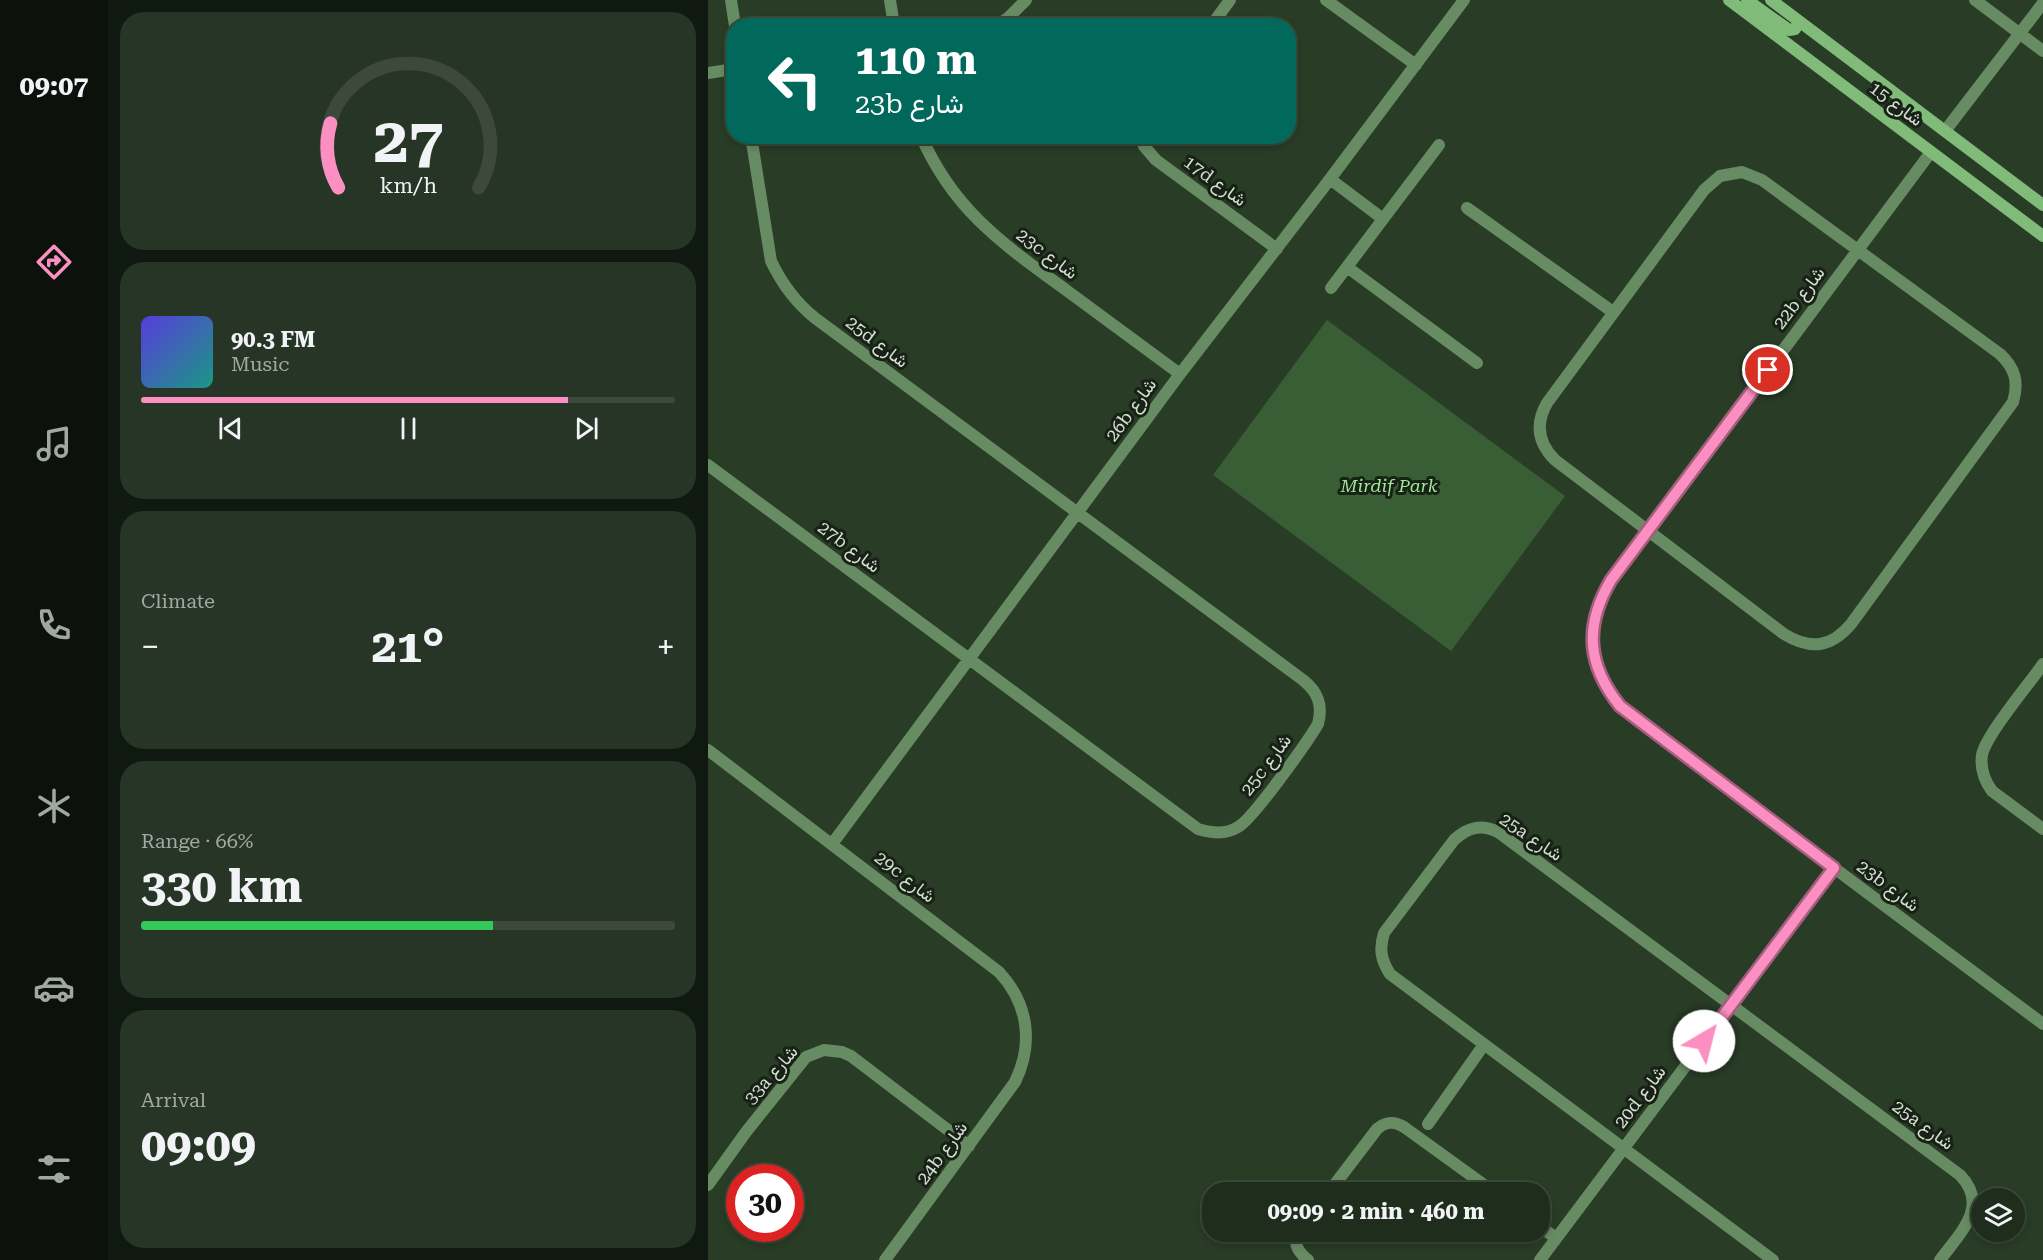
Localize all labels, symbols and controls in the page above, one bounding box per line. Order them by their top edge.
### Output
text: 110 m [855,35,977,84]
icon: left [756,42,834,120]
text: 09:07 [20,70,88,102]
street label: شارع 15 [1864,77,1927,132]
text: 23b شارع [855,88,964,120]
text: 27 [373,104,443,177]
street label: 17d شارع [1179,151,1251,212]
text: km/h [379,173,437,198]
street label: 23c شارع [1011,224,1082,285]
icon: directions [33,241,75,283]
street label: 22b شارع [1768,262,1830,334]
street label: 25d شارع [841,311,913,373]
text: 90.3 FM [231,327,315,352]
pin [1742,344,1793,395]
text: Music [231,352,290,376]
icon: arrive [1751,353,1784,386]
street label: 26b شارع [1101,374,1162,446]
icon: previous [214,412,247,445]
icon: pause [392,412,425,445]
icon: next [570,412,603,445]
icon: music [33,423,75,465]
park label: Mirdif Park [1340,475,1438,496]
street label: 27b شارع [813,516,885,578]
text: Climate [141,589,215,613]
icon: phone [33,604,75,646]
text: 21° [372,620,444,673]
text: − [141,627,159,666]
text: + [657,627,675,666]
street label: 25c شارع [1236,730,1297,801]
icon: climate [33,785,75,827]
street label: 25a شارع [1495,808,1566,867]
text: Range · 66% [141,829,253,853]
street label: 29c شارع [870,846,940,908]
street label: 23b شارع [1852,855,1924,917]
text: 330 km [141,860,302,913]
icon: car [33,967,75,1009]
position arrow [1672,1009,1736,1073]
street label: 33a شارع [740,1041,803,1110]
street label: 20d شارع [1609,1061,1671,1133]
text: Arrival [141,1088,206,1112]
street label: 25a شارع [1887,1095,1958,1155]
street label: 24b شارع [912,1117,973,1189]
text: 09:09 [141,1119,256,1172]
icon: filters [33,1148,75,1190]
speed limit sign: 30 [726,1164,804,1242]
map controls [1971,1188,2025,1242]
button: layers [1971,1188,2025,1242]
text: 09:09 · 2 min · 460 m [1267,1199,1485,1224]

